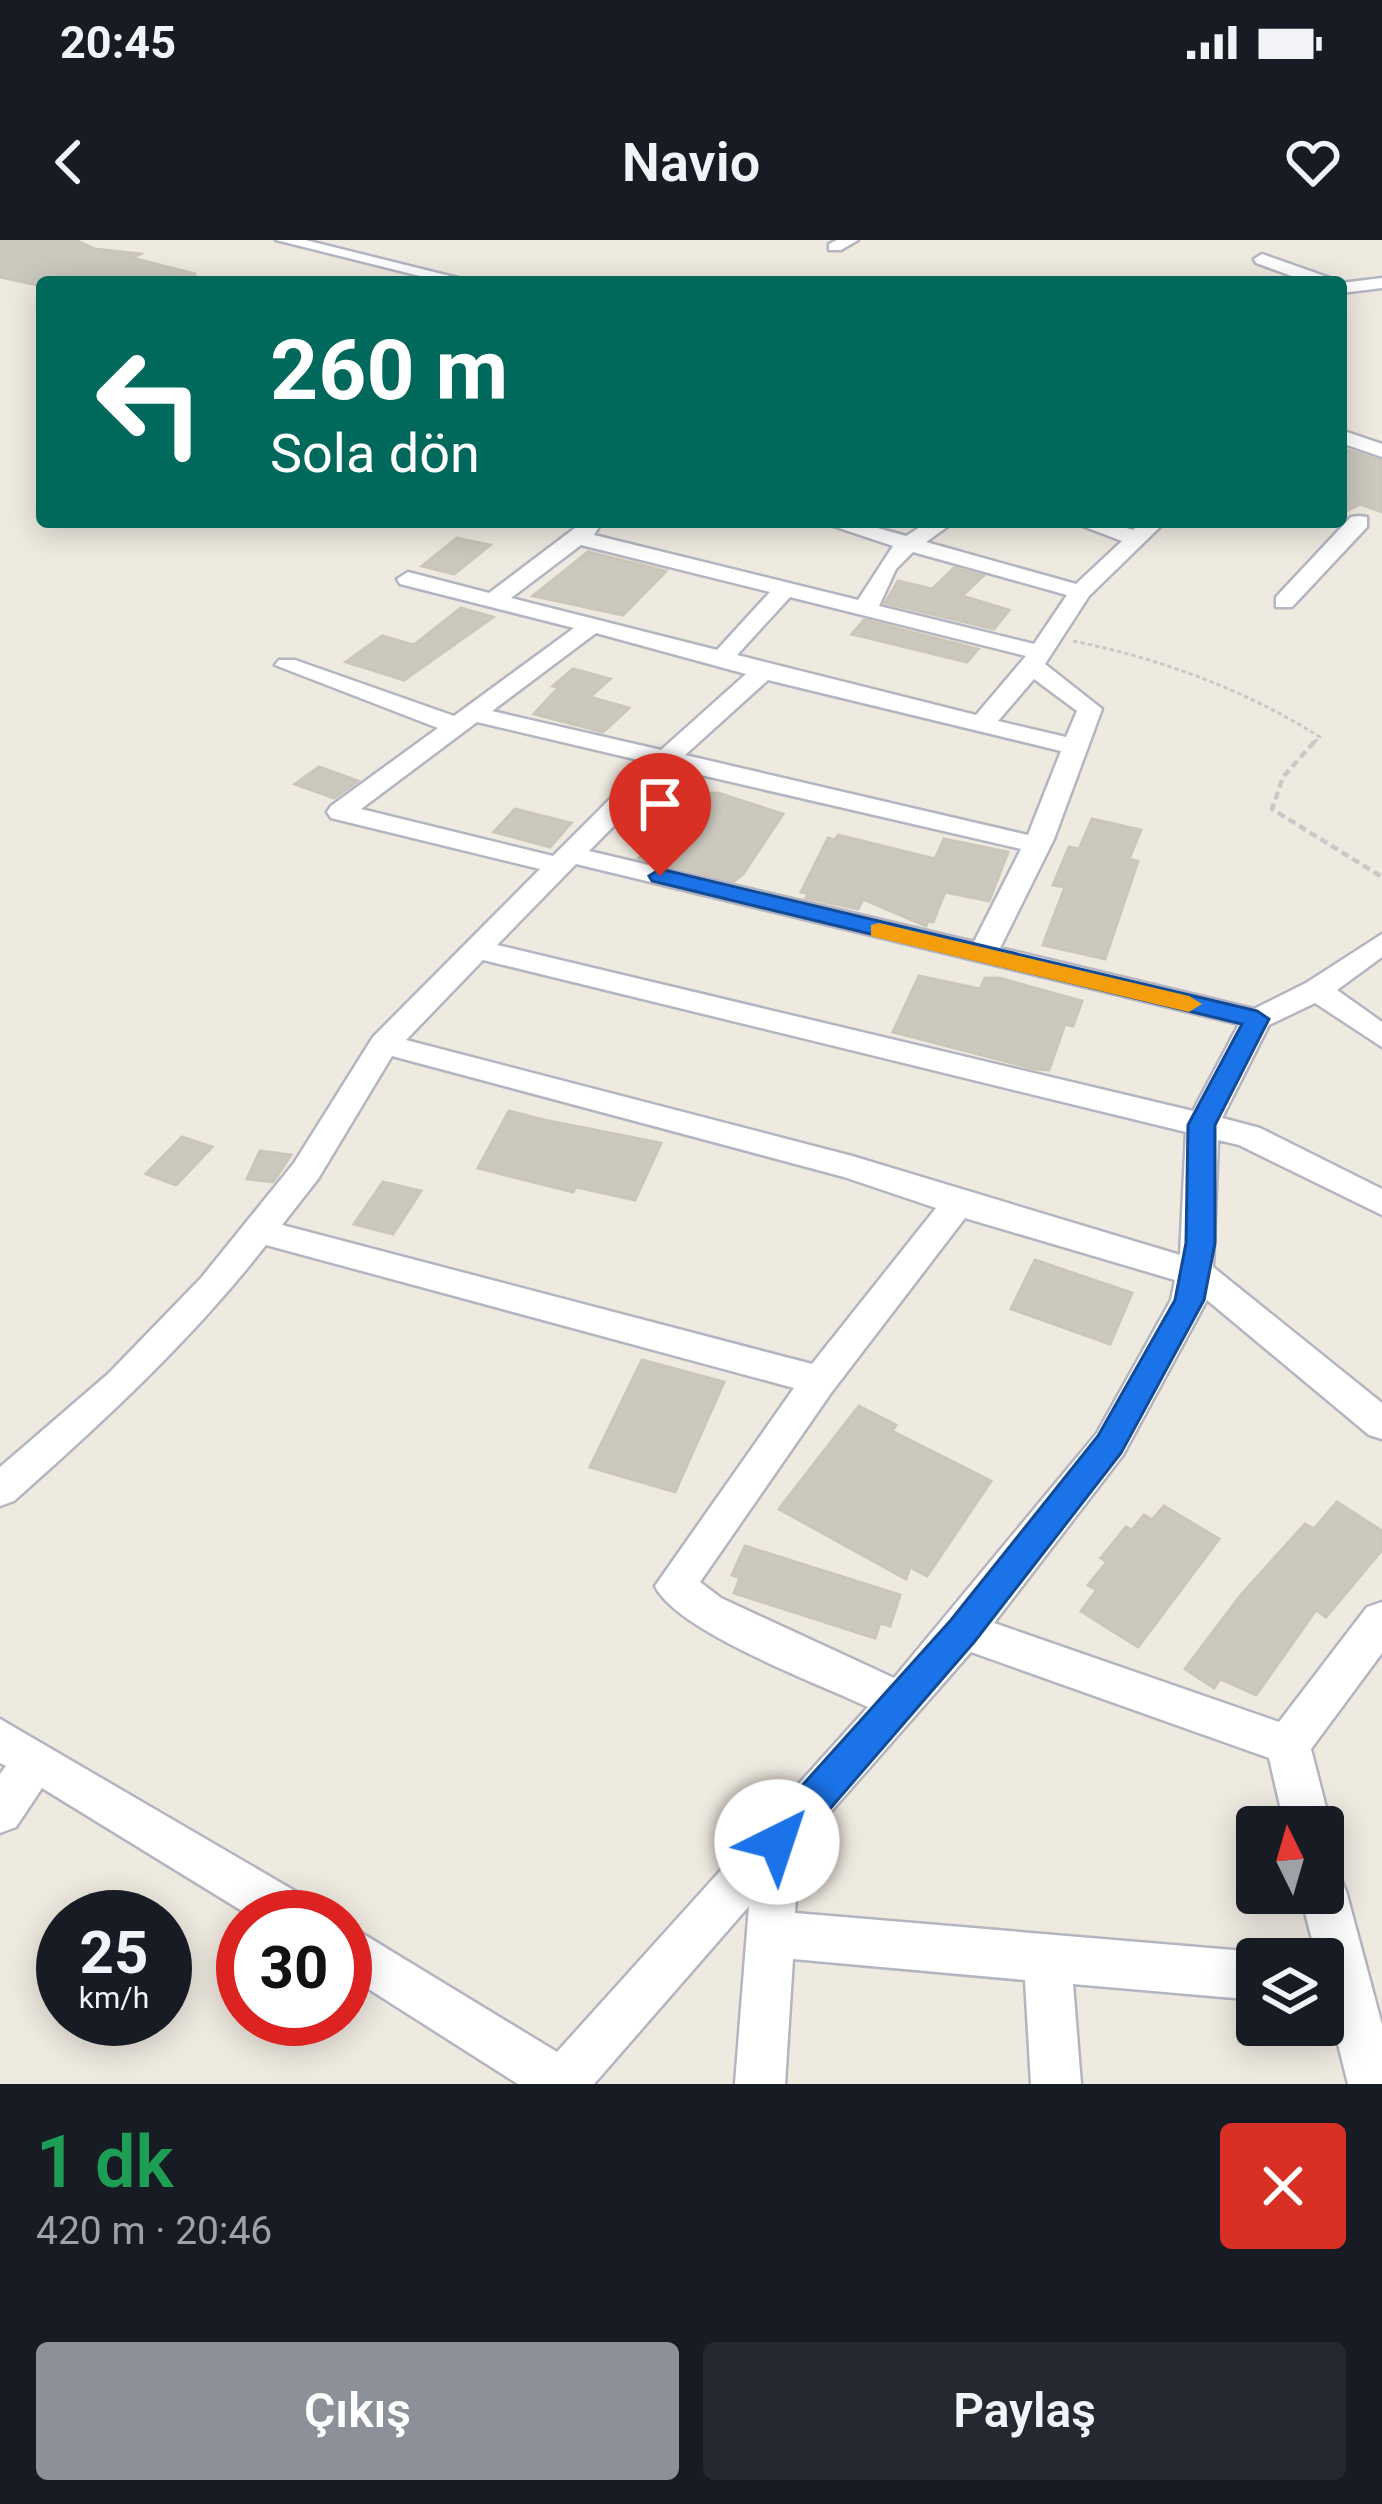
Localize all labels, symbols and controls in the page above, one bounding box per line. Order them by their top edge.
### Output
text: 20:45 [60,16,176,69]
icon: back [36,129,102,195]
icon: heart [1280,129,1346,195]
text: Navio [622,131,760,194]
text: 260 m [270,321,508,420]
icon: left [72,324,228,480]
text: Sola dön [270,422,480,485]
pin [609,753,711,876]
icon: arrive [627,771,693,837]
position arrow [714,1779,840,1905]
north arrow [1236,1806,1344,1914]
map controls [1236,1806,1344,2046]
speed limit sign: 30 [216,1890,372,2046]
text: 25 [80,1917,148,1988]
button: layers [1236,1938,1344,2046]
text: km/h [79,1980,149,2015]
text: 1 dk [36,2120,174,2205]
button: close [1220,2123,1346,2249]
text: 420 m · 20:46 [36,2208,272,2254]
button: Çıkış [36,2342,679,2480]
button: Paylaş [703,2342,1346,2480]

